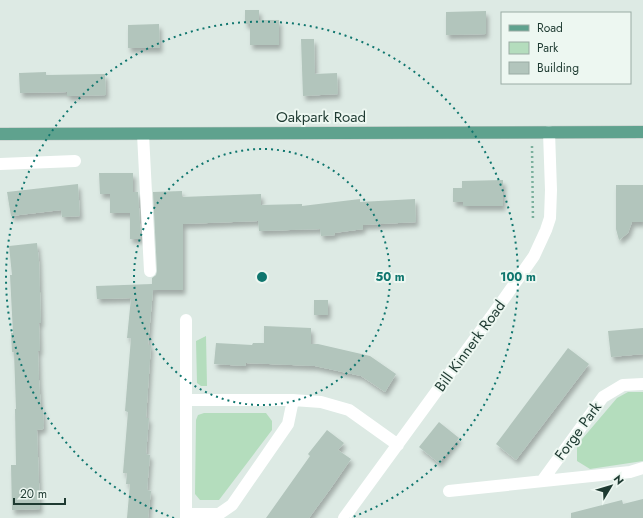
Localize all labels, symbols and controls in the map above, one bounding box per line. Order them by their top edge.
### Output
legend [501,12,631,84]
text: Road [537,19,563,37]
text: Park [537,39,559,57]
text: Building [537,59,579,77]
street label: Oakpark Road [276,106,366,128]
text: 50 m [375,268,405,286]
text: 100 m [500,268,536,286]
centre of rings [255,270,269,284]
street label: Bill Kinnerk Road [429,296,511,396]
street label: Forge Park [549,397,607,465]
north arrow [591,466,631,506]
text: N [610,471,628,488]
scale bar [14,480,65,506]
text: 20 m [20,485,47,503]

